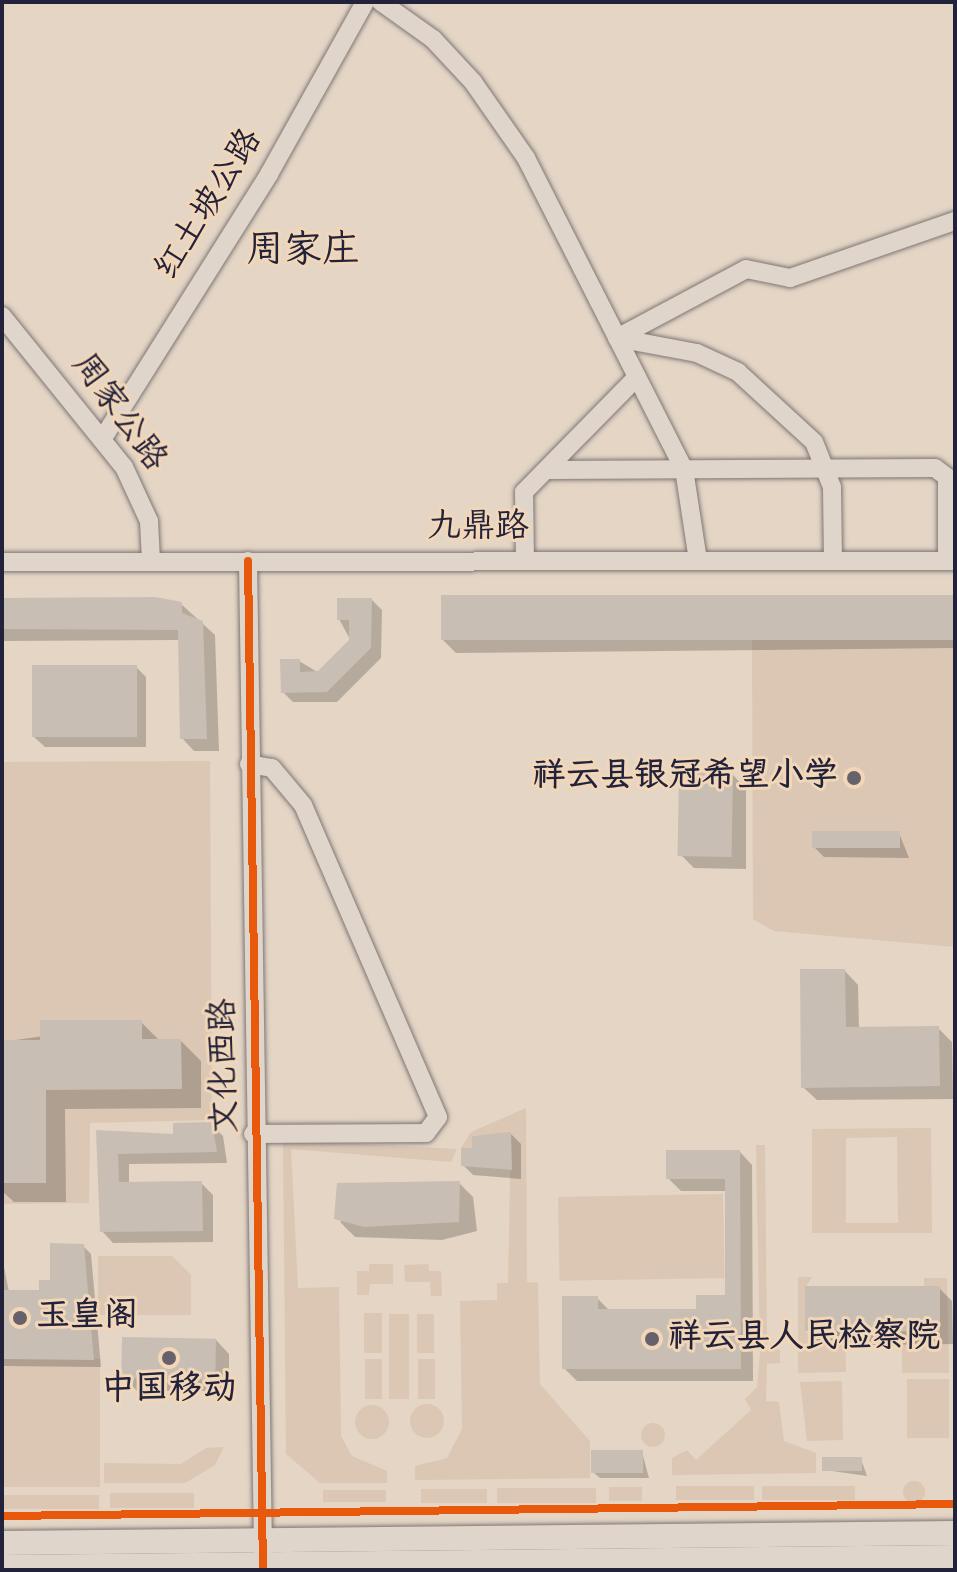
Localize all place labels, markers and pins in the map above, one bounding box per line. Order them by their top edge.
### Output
place label: 祥云县银冠希望小学 [532,758,838,798]
marker: 祥云县银冠希望小学 [845,769,863,787]
place label: 玉皇阁 [36,1298,138,1338]
marker: 玉皇阁 [11,1309,29,1327]
place label: 祥云县人民检察院 [668,1319,940,1359]
marker: 祥云县人民检察院 [643,1330,661,1348]
marker: 中国移动 [160,1349,178,1367]
place label: 中国移动 [101,1371,237,1411]

